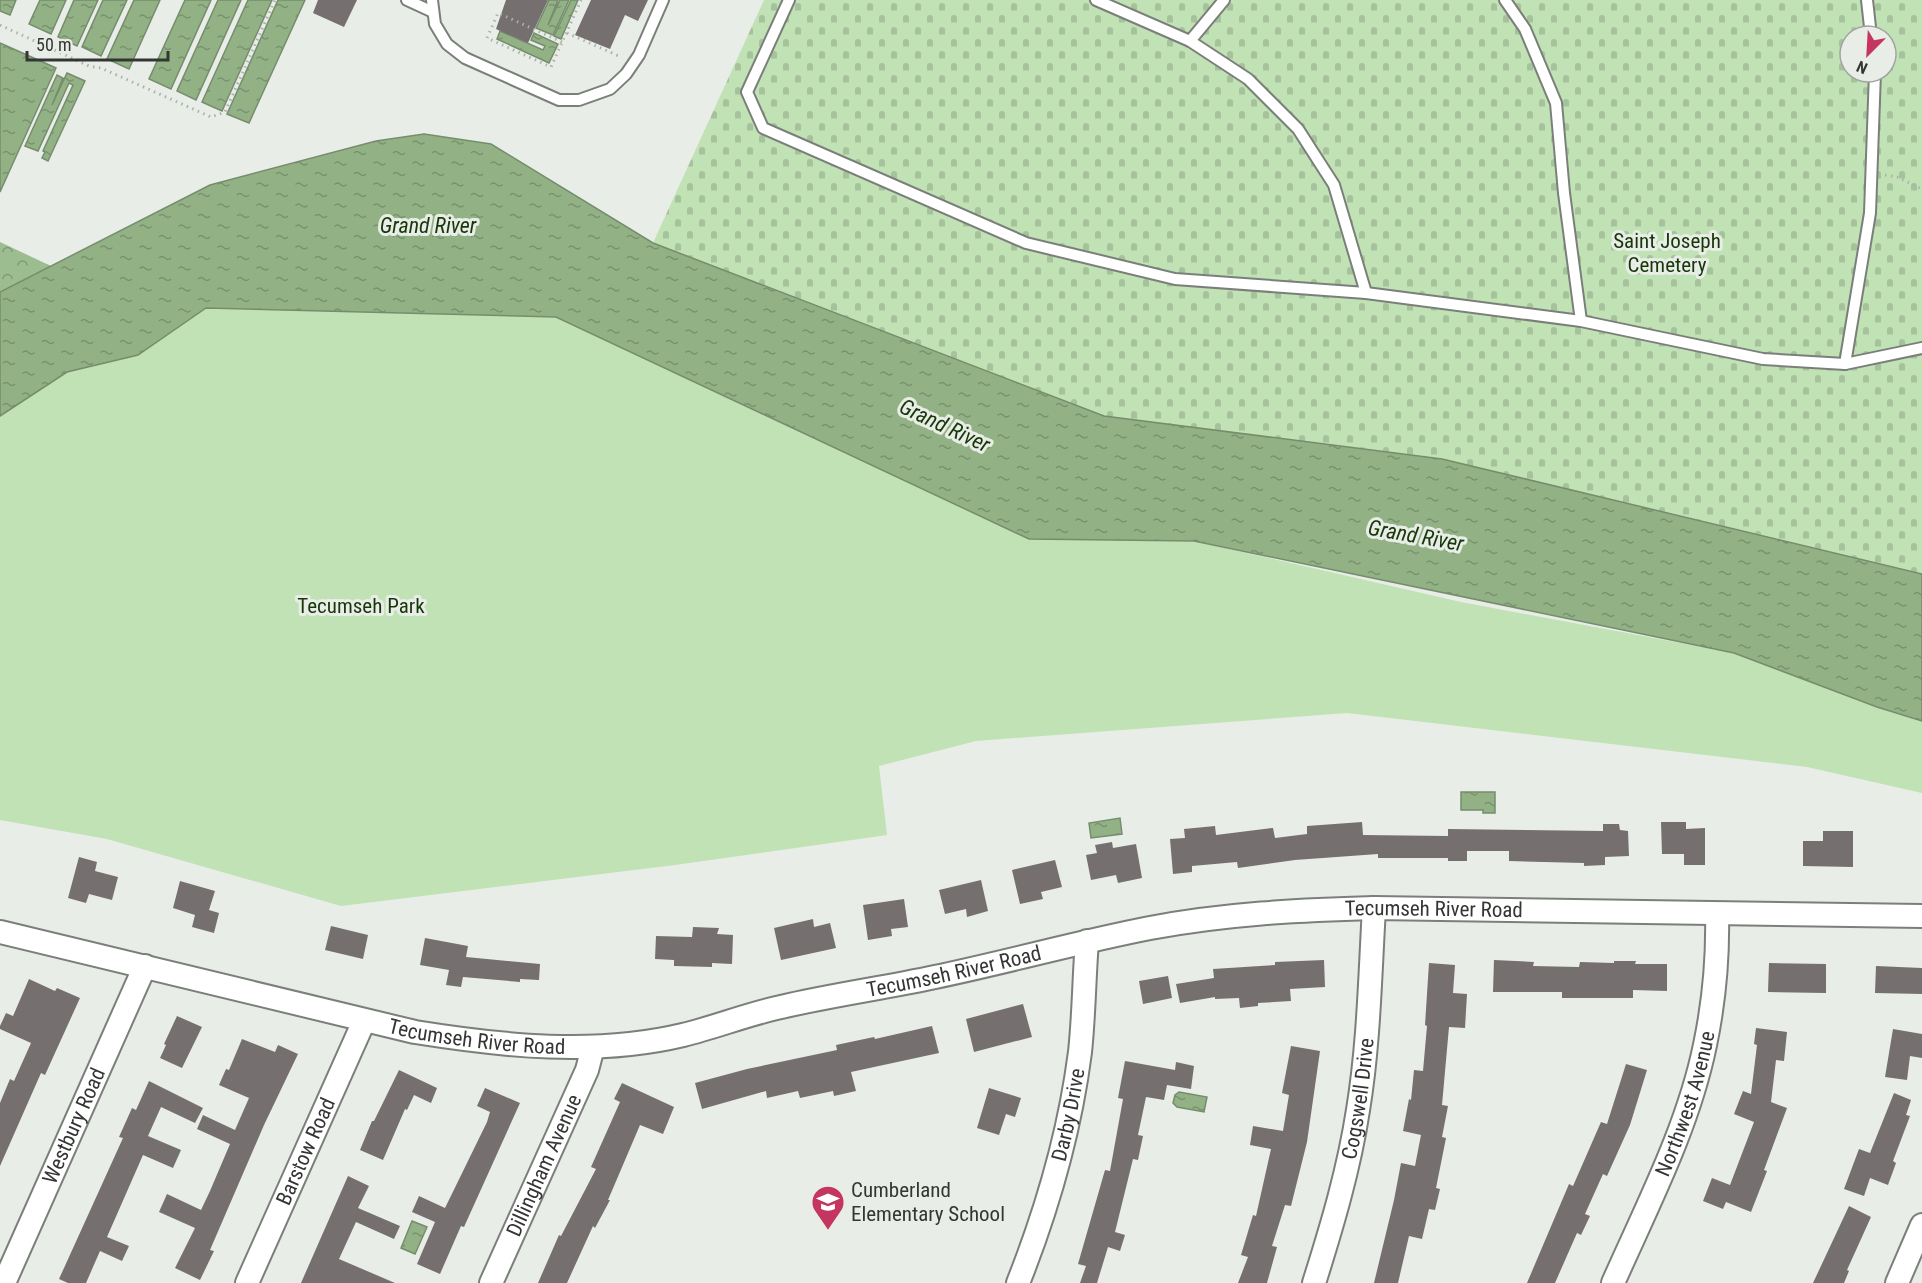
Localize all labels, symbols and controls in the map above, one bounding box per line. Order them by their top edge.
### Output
scale bar [27,24,168,62]
north arrow [1838,24,1898,84]
text: 50 m [36,34,71,55]
text: N [1854,57,1870,78]
water label: Grand River [380,213,477,238]
park label: Saint Joseph Cemetery [1613,229,1721,277]
water label: Grand River [896,394,994,457]
water label: Grand River [1366,515,1466,556]
park label: Tecumseh Park [297,594,425,618]
street label: Tecumseh River Road [1344,896,1523,922]
street label: Tecumseh River Road [865,941,1044,1002]
street label: Tecumseh River Road [386,1014,565,1059]
street label: Northwest Avenue [1651,1029,1720,1180]
street label: Cogswell Drive [1337,1037,1379,1161]
street label: Westbury Road [38,1064,110,1187]
street label: Darby Drive [1047,1066,1090,1164]
street label: Dillingham Avenue [502,1090,586,1240]
street label: Barstow Road [271,1094,340,1209]
place label: Cumberland Elementary School [851,1178,1005,1226]
school or university icon: Cumberland Elementary School [810,1184,846,1231]

